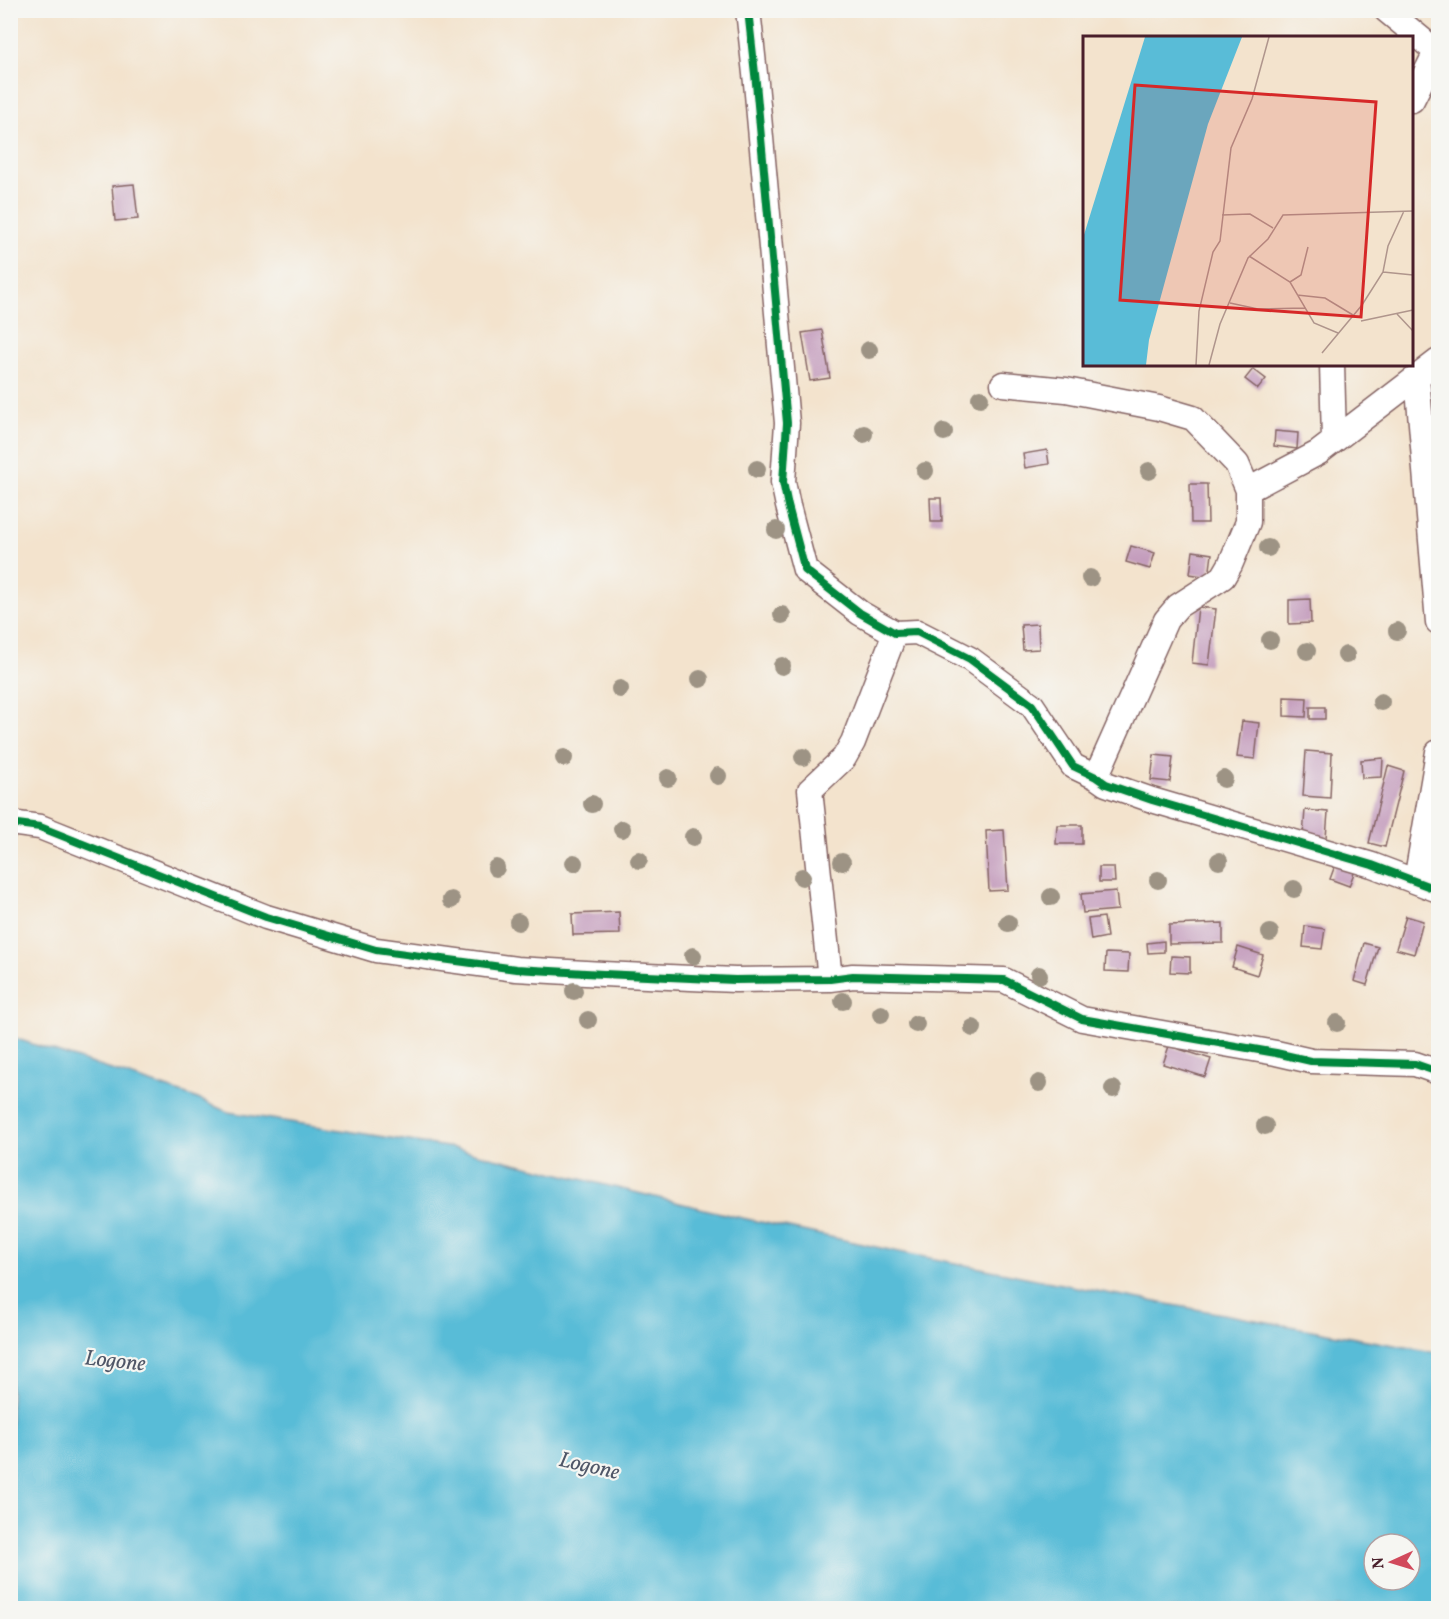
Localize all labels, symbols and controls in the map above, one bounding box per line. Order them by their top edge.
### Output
inset map [1083,36,1413,366]
water label: Logone [83,1343,147,1381]
water label: Logone [556,1445,622,1489]
north arrow [1362,1532,1422,1592]
text: N [1368,1556,1390,1569]

